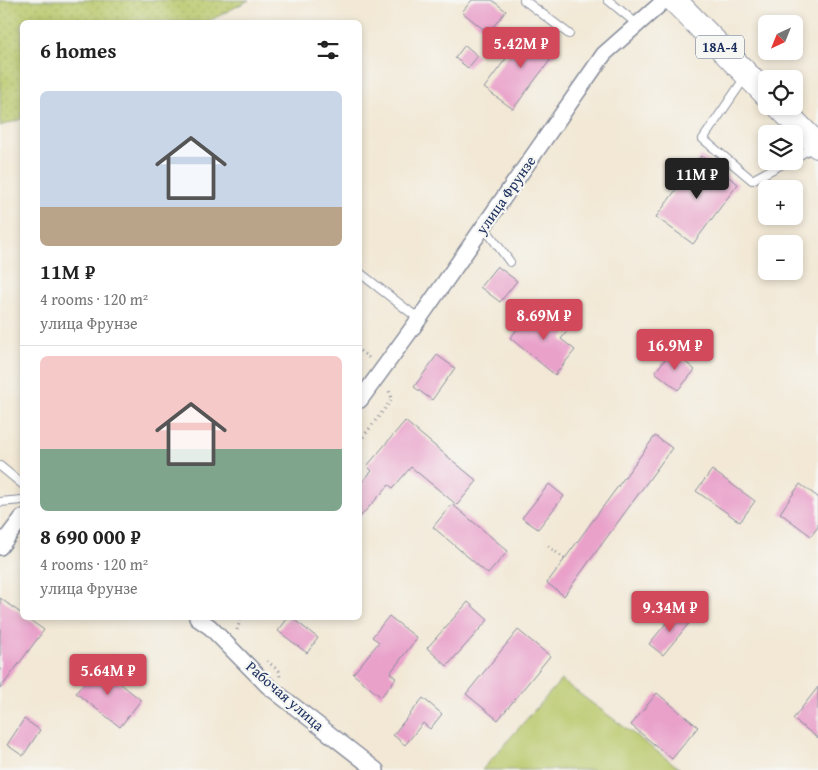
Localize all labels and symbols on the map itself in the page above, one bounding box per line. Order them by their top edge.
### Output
north arrow [758,15,802,60]
pin: 5.42M ₽ [475,27,567,69]
road number: 18А-4 [696,36,744,58]
street label: улица Фрунзе [470,151,540,239]
pin: 11M ₽ [662,158,732,200]
pin: 8.69M ₽ [498,298,590,341]
pin: 16.9M ₽ [629,328,721,371]
pin: 9.34M ₽ [624,590,716,633]
pin: 5.64M ₽ [62,654,154,696]
street label: Рабочая улица [242,656,330,736]

